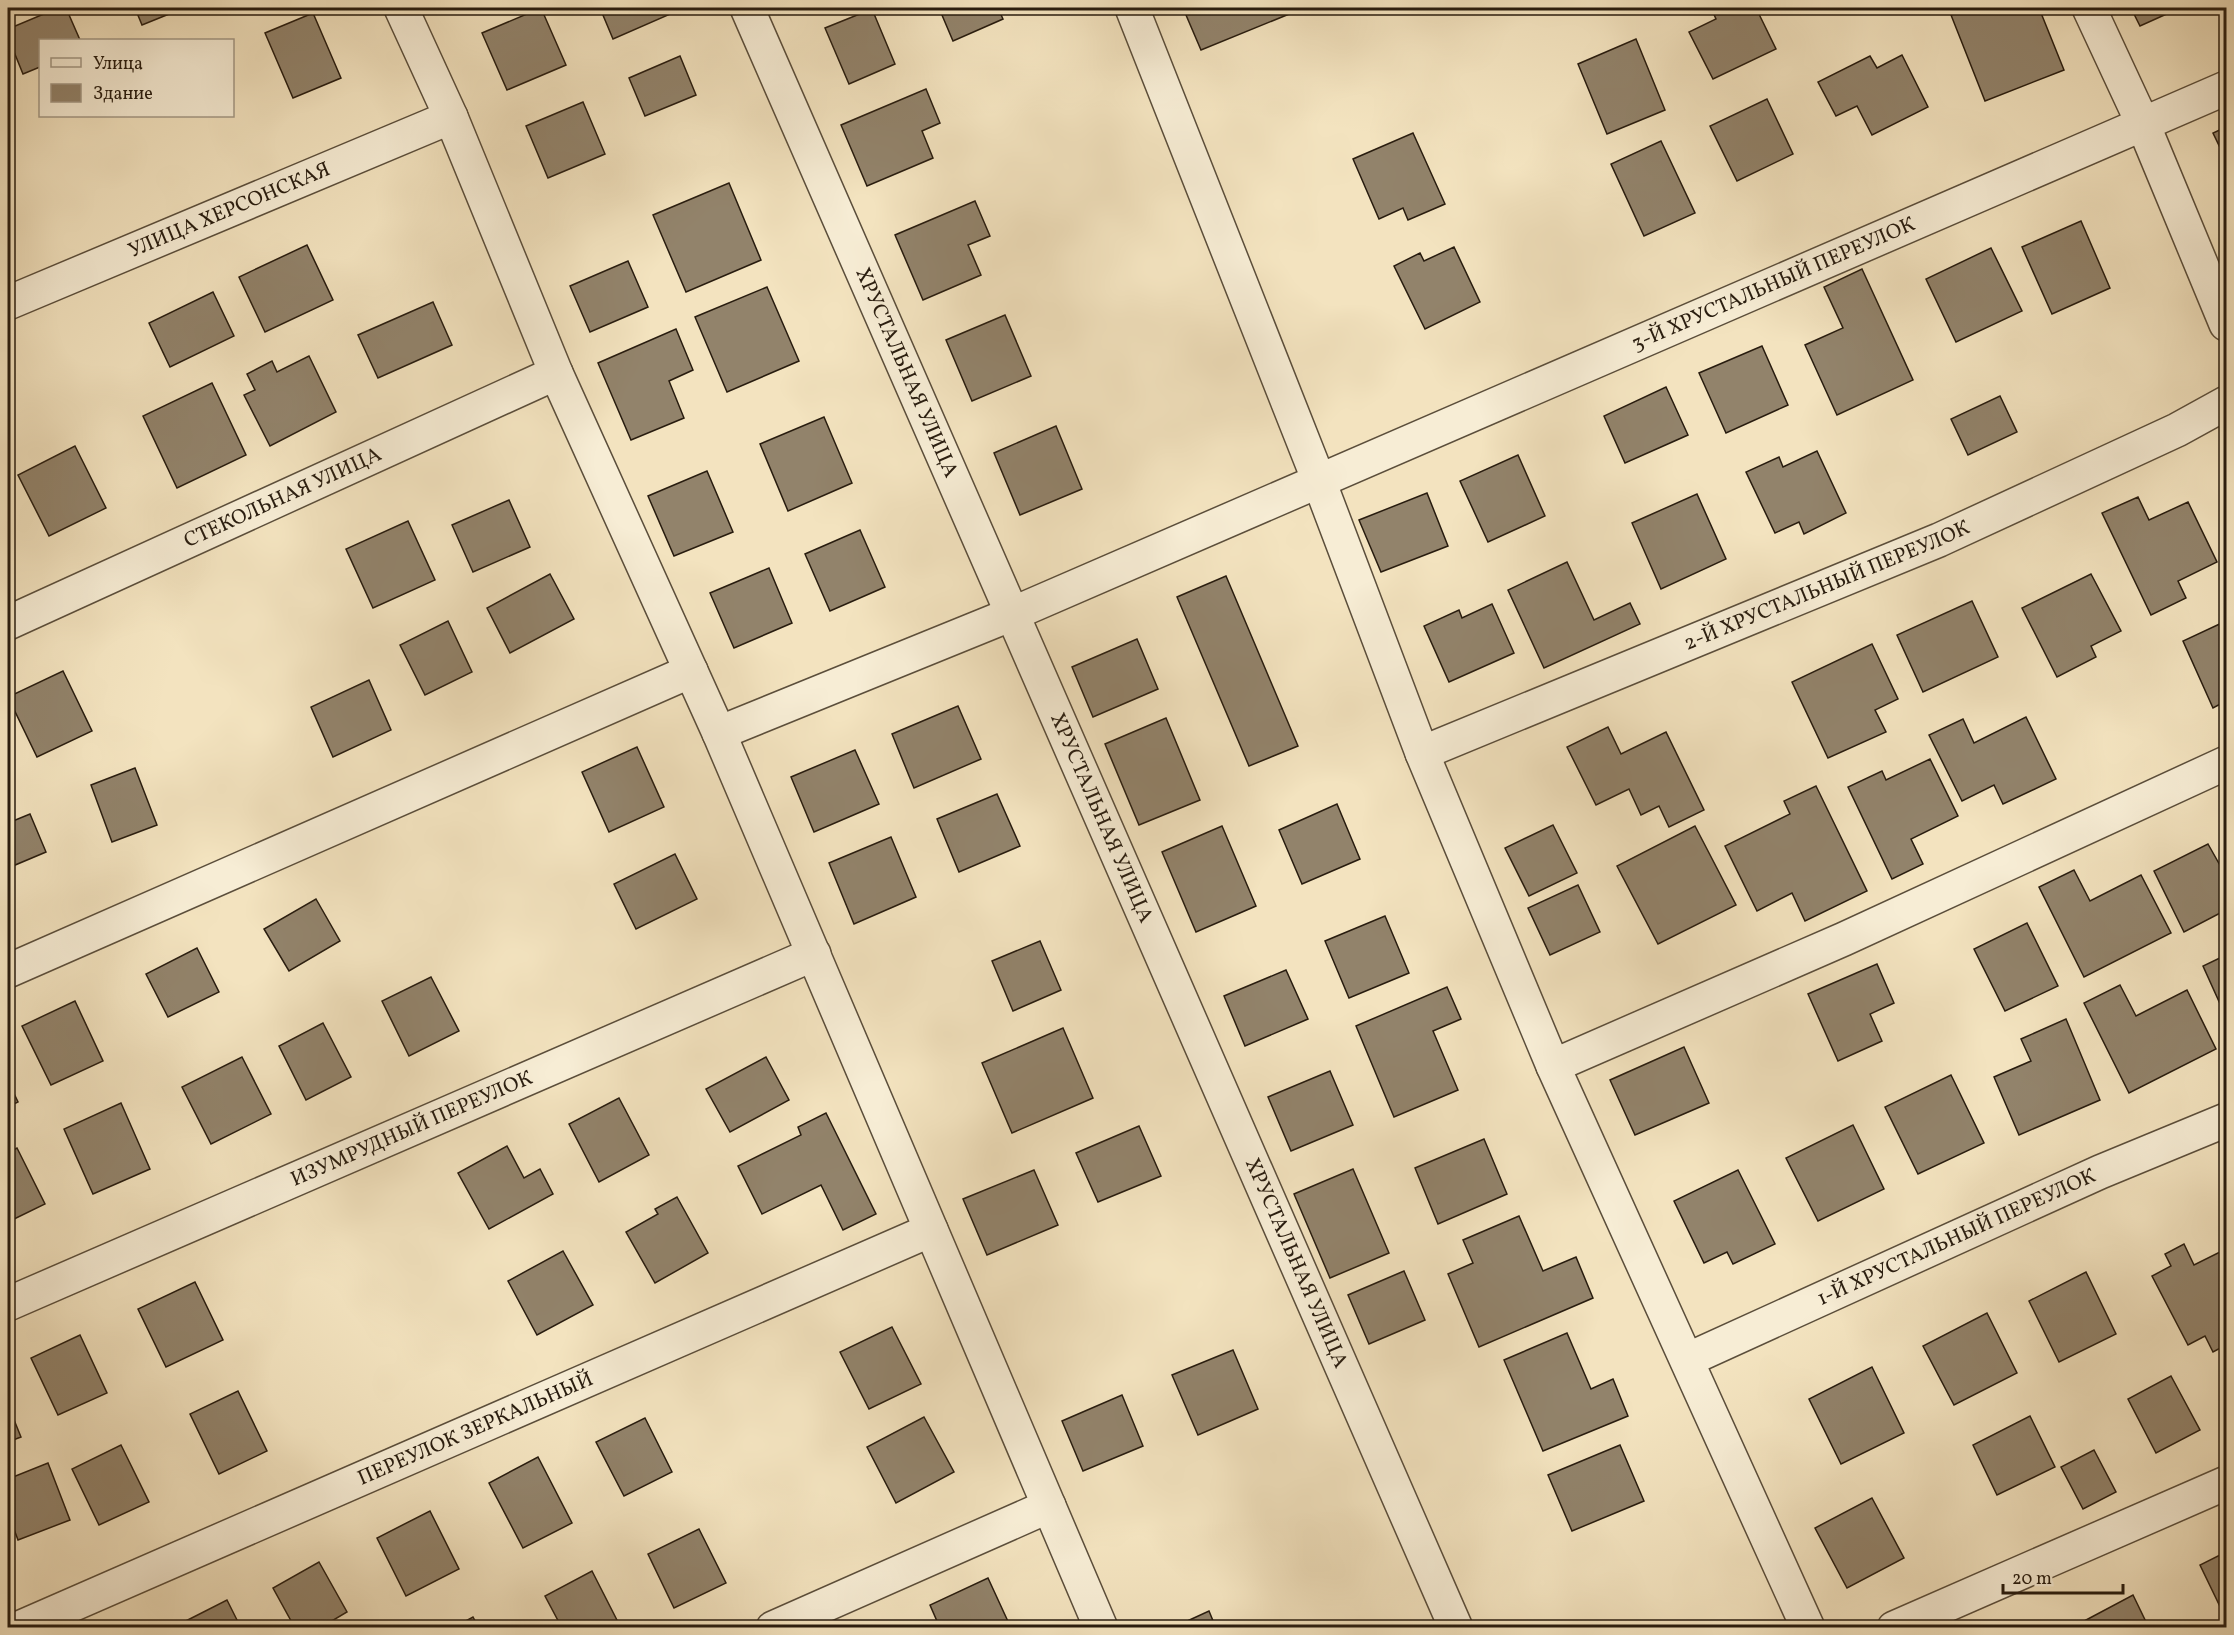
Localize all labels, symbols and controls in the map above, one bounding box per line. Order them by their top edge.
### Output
legend [39,39,234,117]
text: Улица [93,52,143,77]
text: Здание [93,82,153,107]
street label: УЛИЦА ХЕРСОНСКАЯ [124,155,335,265]
street label: 3-Й ХРУСТАЛЬНЫЙ ПЕРЕУЛОК [1627,210,1920,358]
street label: ХРУСТАЛЬНАЯ УЛИЦА [848,263,965,482]
street label: СТЕКОЛЬНАЯ УЛИЦА [179,440,386,555]
street label: 2-Й ХРУСТАЛЬНЫЙ ПЕРЕУЛОК [1680,513,1974,658]
street label: ХРУСТАЛЬНАЯ УЛИЦА [1043,708,1160,928]
street label: ИЗУМРУДНЫЙ ПЕРЕУЛОК [286,1063,537,1194]
street label: ХРУСТАЛЬНАЯ УЛИЦА [1238,1153,1355,1373]
street label: 1-Й ХРУСТАЛЬНЫЙ ПЕРЕУЛОК [1812,1161,2100,1313]
street label: ПЕРЕУЛОК ЗЕРКАЛЬНЫЙ [353,1365,598,1493]
scale bar [2003,1557,2123,1595]
text: 20 m [2012,1567,2052,1592]

